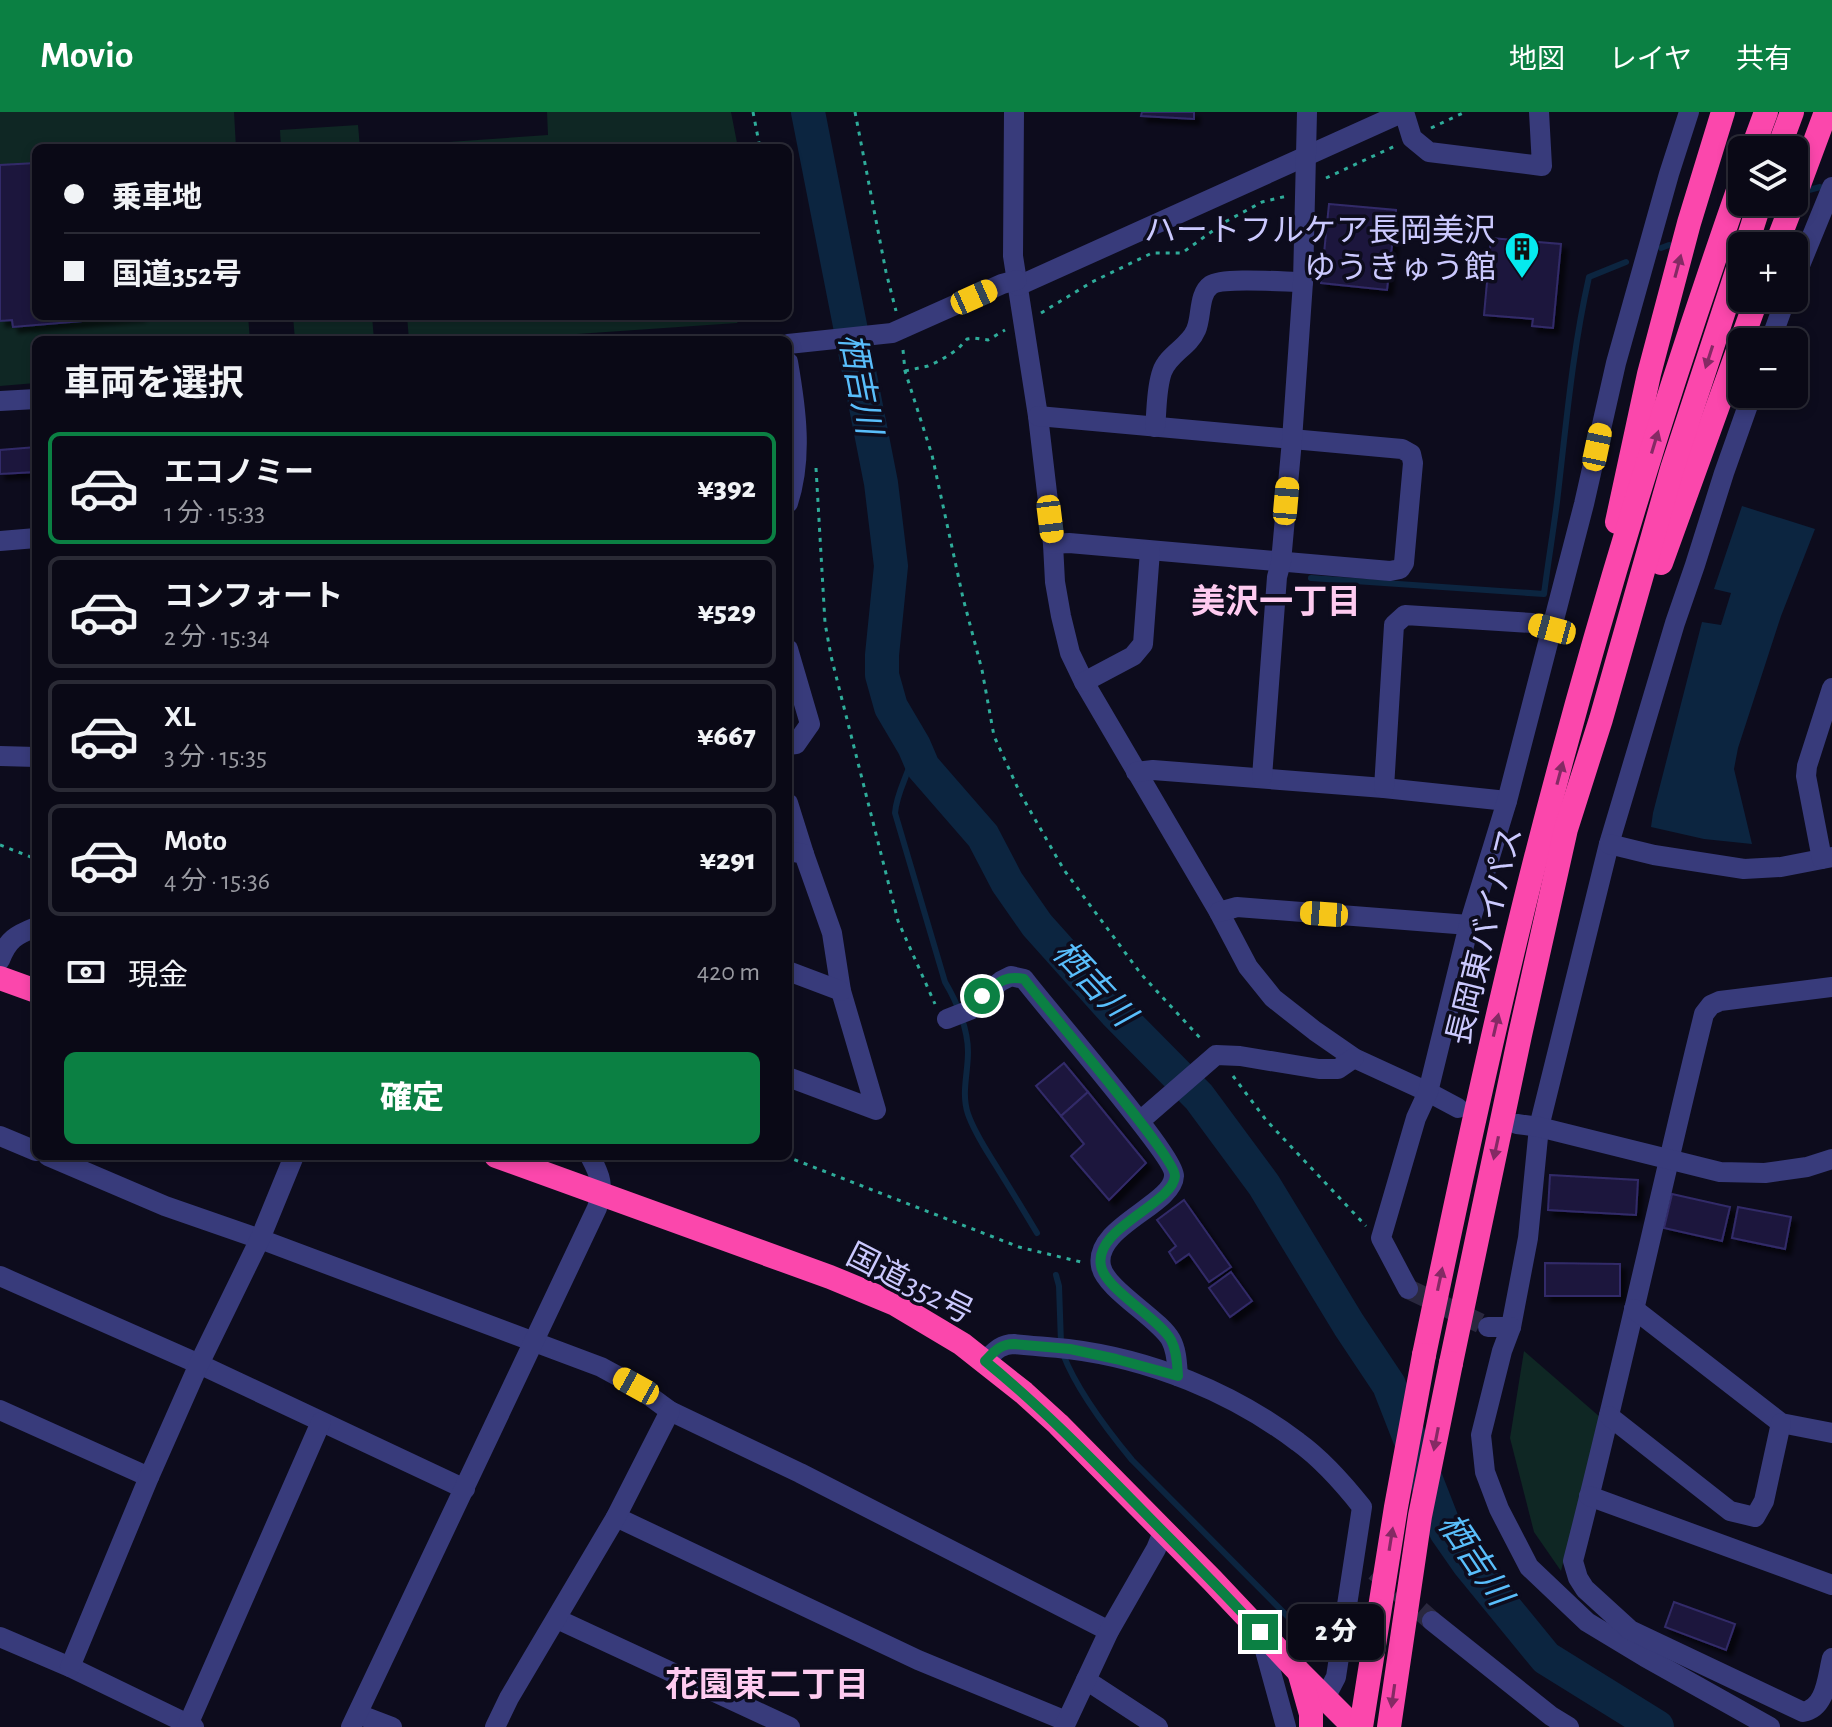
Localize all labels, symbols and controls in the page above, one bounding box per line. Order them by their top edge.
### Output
text: Movio [40,37,134,75]
text: 地図 [1509,46,1565,74]
text: レイヤ [1609,46,1692,74]
text: 共有 [1736,46,1792,74]
map controls [1728,136,1808,408]
button: layers [1728,136,1808,216]
text: 乗車地 [112,183,202,213]
place label: ハートフルケア長岡美沢 ゆうきゅう館 [1144,214,1496,284]
building icon: ハートフルケア長岡美沢 ゆうきゅう館 [1503,230,1541,280]
button: + [1728,232,1808,312]
one-way arrow [1672,254,1684,279]
text: 国道352号 [112,260,242,290]
car [947,276,1001,318]
button: − [1728,328,1808,408]
water label: 栖吉川 [833,330,888,440]
one-way arrow [1702,345,1714,369]
text: 車両を選択 [64,366,244,402]
car [1580,421,1614,473]
one-way arrow [1649,430,1662,454]
icon: car [68,452,140,524]
text: エコノミー [164,458,314,488]
text: ¥392 [697,473,756,503]
car [1272,476,1300,526]
car [1035,494,1065,544]
text: 1 分 · 15:33 [164,500,265,526]
icon: car [68,576,140,648]
text: コンフォート [164,582,343,612]
district label: 美沢一丁目 [1191,584,1361,620]
text: ¥529 [697,597,756,627]
car [1526,611,1578,647]
text: 2 分 · 15:34 [164,624,270,650]
icon: car [68,700,140,772]
text: XL [164,702,196,732]
text: ¥667 [697,721,756,751]
text: 3 分 · 15:35 [164,744,267,770]
one-way arrow [1554,760,1566,785]
icon: car [68,824,140,896]
street label: 長岡東バイパス [1441,824,1528,1048]
text: Moto [164,826,227,856]
text: ¥291 [699,845,756,875]
text: 4 分 · 15:36 [164,868,270,894]
car [1299,900,1349,928]
water label: 栖吉川 [1046,934,1144,1035]
icon: cash [64,950,108,994]
text: 420 m [697,959,760,985]
text: 現金 [128,961,188,991]
route start [964,978,1000,1014]
one-way arrow [1490,1012,1503,1037]
button: 確定 [64,1052,760,1144]
one-way arrow [1489,1136,1502,1161]
street label: 国道352号 [842,1237,979,1329]
one-way arrow [1434,1266,1447,1291]
car [609,1364,663,1408]
one-way arrow [1429,1427,1441,1452]
water label: 栖吉川 [1431,1507,1520,1614]
one-way arrow [1385,1526,1397,1551]
callout: 2 分 [1288,1604,1384,1660]
route end [1242,1614,1278,1650]
text: 2 分 [1315,1619,1357,1645]
district label: 花園東二丁目 [665,1667,869,1703]
one-way arrow [1386,1684,1399,1709]

